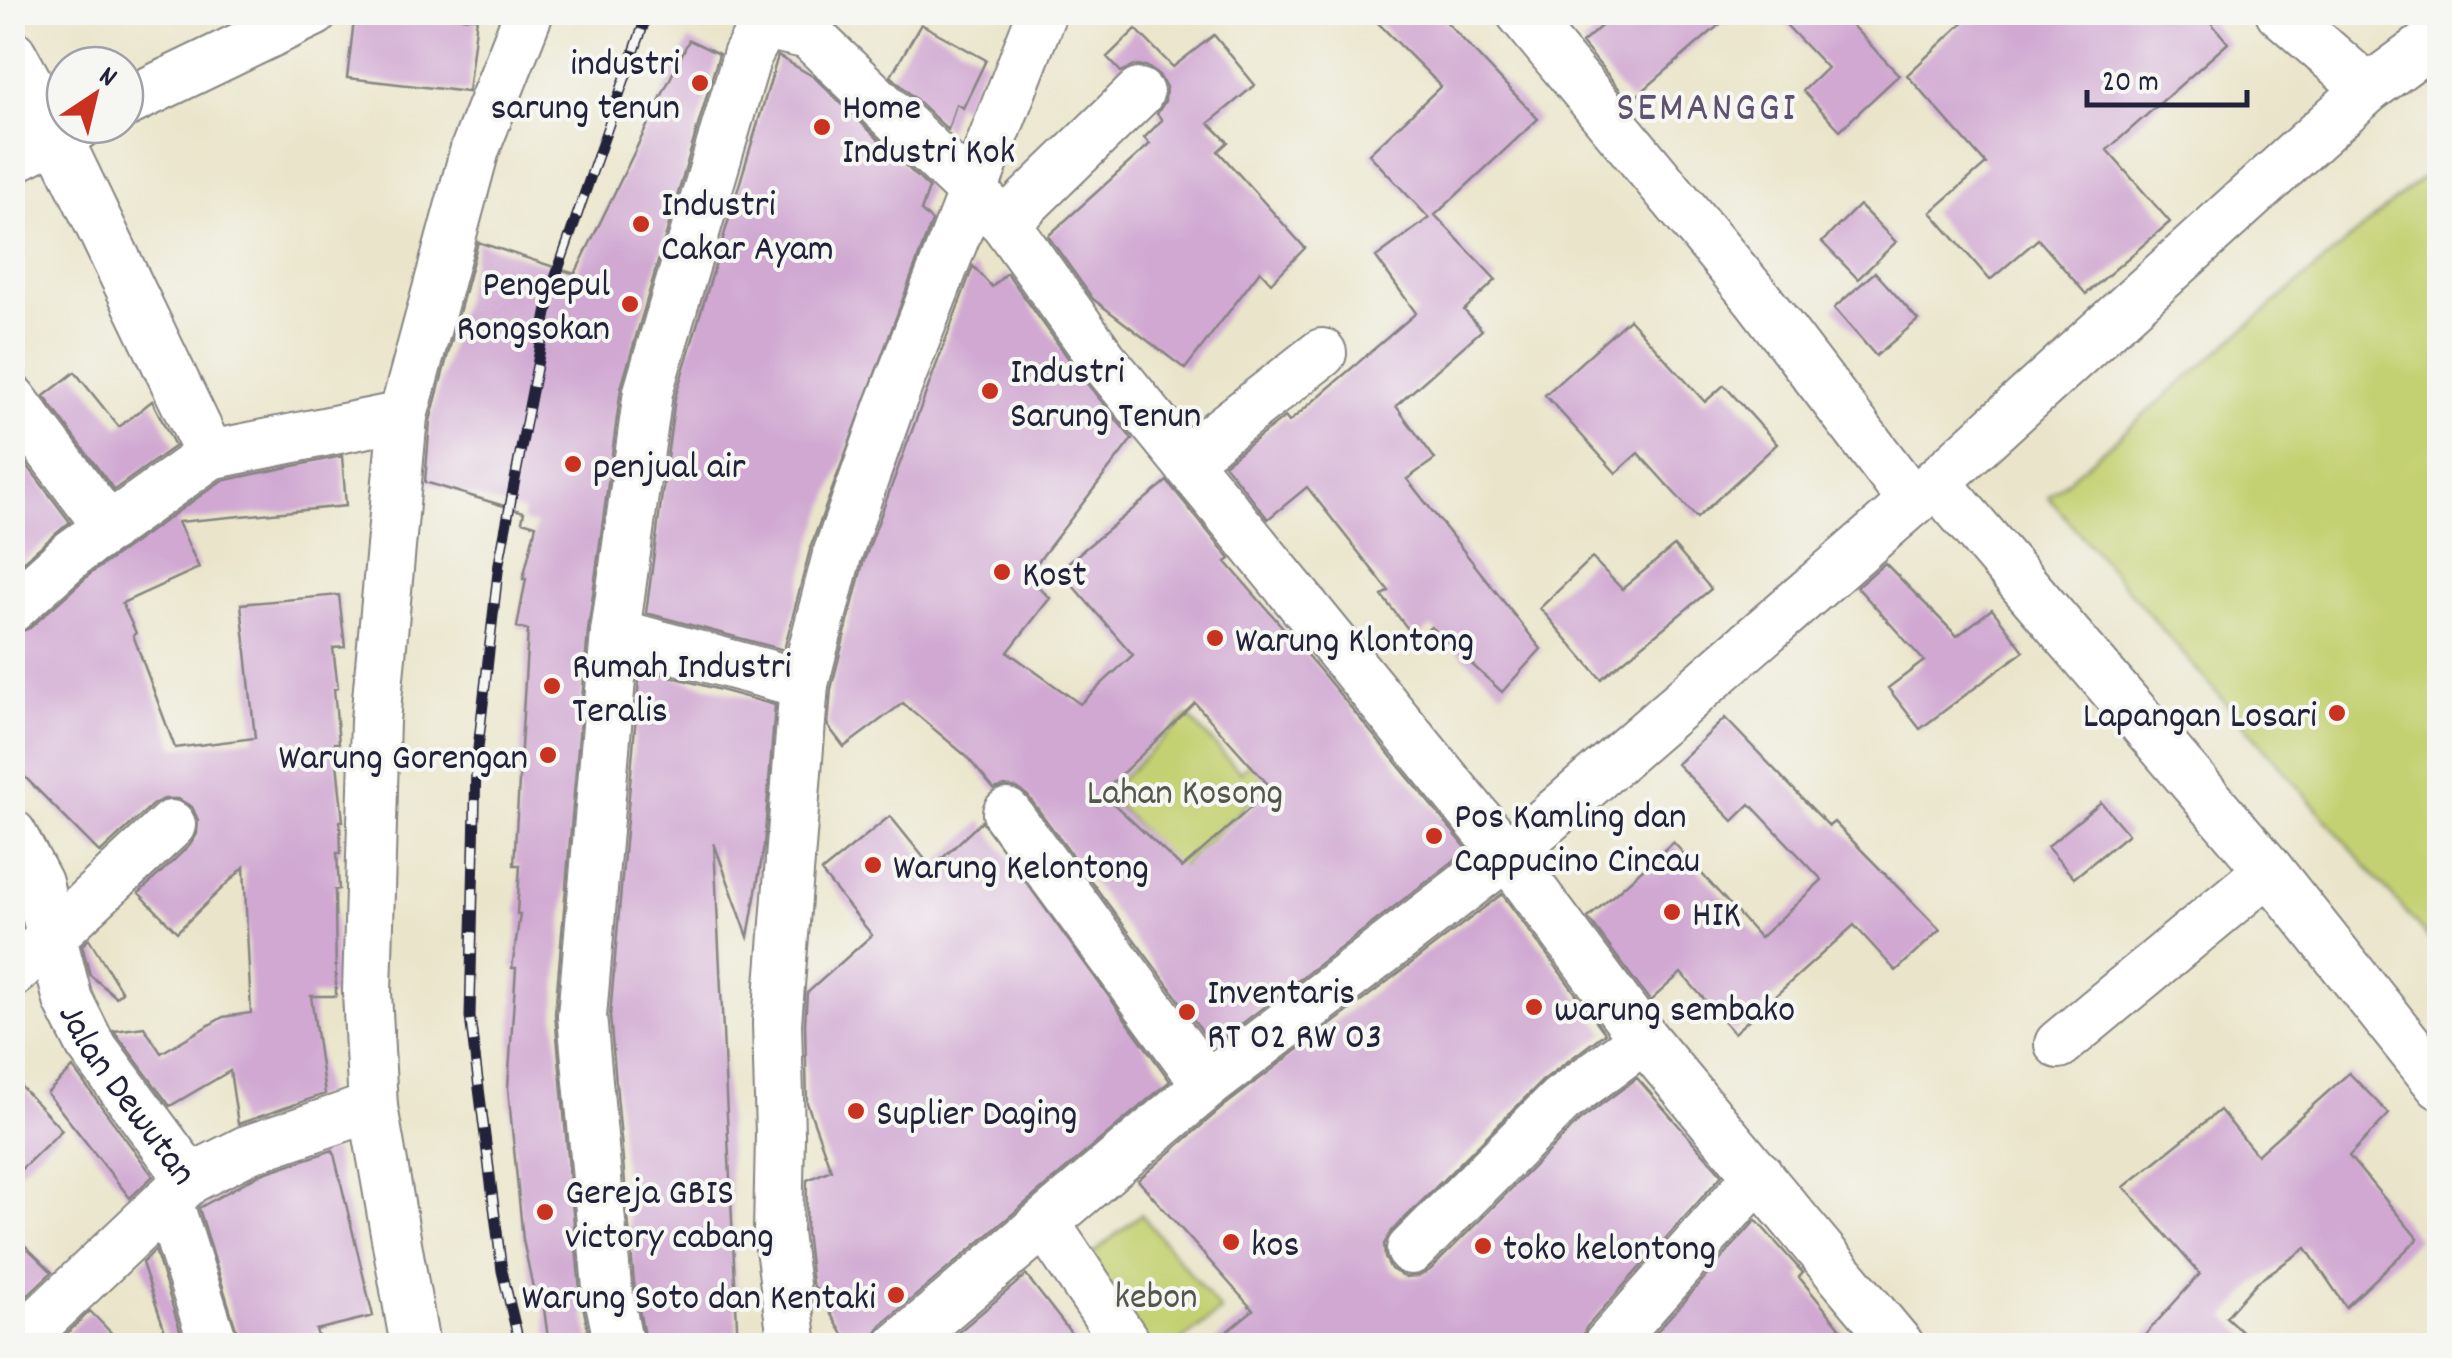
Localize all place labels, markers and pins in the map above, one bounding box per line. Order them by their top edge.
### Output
place label: industri sarung tenun [491,39,680,138]
marker: industri sarung tenun [689,72,711,94]
place label: Home Industri Kok [842,83,1015,182]
marker: Home Industri Kok [811,116,833,138]
place label: Industri Cakar Ayam [661,180,834,279]
marker: Industri Cakar Ayam [630,213,652,235]
place label: Pengepul Rongsokan [457,260,610,359]
marker: Pengepul Rongsokan [619,293,641,315]
place label: Industri Sarung Tenun [1010,347,1201,446]
marker: Industri Sarung Tenun [979,380,1001,402]
place label: penjual air [593,442,746,497]
marker: penjual air [562,453,584,475]
place label: Kost [1022,550,1087,605]
marker: Kost [991,561,1013,583]
place label: Warung Klontong [1235,616,1474,671]
marker: Warung Klontong [1204,627,1226,649]
place label: Rumah Industri Teralis [572,642,792,741]
marker: Rumah Industri Teralis [541,675,563,697]
place label: Lapangan Losari [2083,691,2317,746]
marker: Lapangan Losari [2326,702,2348,724]
place label: Warung Gorengan [278,733,528,788]
marker: Warung Gorengan [537,744,559,766]
place label: Pos Kamling dan Cappucino Cincau [1454,792,1700,891]
marker: Pos Kamling dan Cappucino Cincau [1423,825,1445,847]
place label: Warung Kelontong [893,843,1149,898]
marker: Warung Kelontong [862,854,884,876]
place label: HIK [1692,890,1741,945]
marker: HIK [1661,901,1683,923]
place label: Inventaris RT 02 RW 03 [1207,968,1382,1067]
place label: warung sembako [1554,985,1795,1040]
marker: warung sembako [1523,996,1545,1018]
marker: Inventaris RT 02 RW 03 [1176,1001,1198,1023]
place label: Suplier Daging [876,1089,1077,1144]
marker: Suplier Daging [845,1100,867,1122]
place label: Gereja GBIS victory cabang [565,1168,774,1267]
marker: Gereja GBIS victory cabang [534,1201,556,1223]
place label: kos [1251,1220,1300,1275]
place label: toko kelontong [1503,1224,1716,1279]
marker: kos [1220,1231,1242,1253]
marker: toko kelontong [1472,1235,1494,1257]
place label: Warung Soto dan Kentaki [522,1273,876,1328]
marker: Warung Soto dan Kentaki [885,1284,907,1306]

